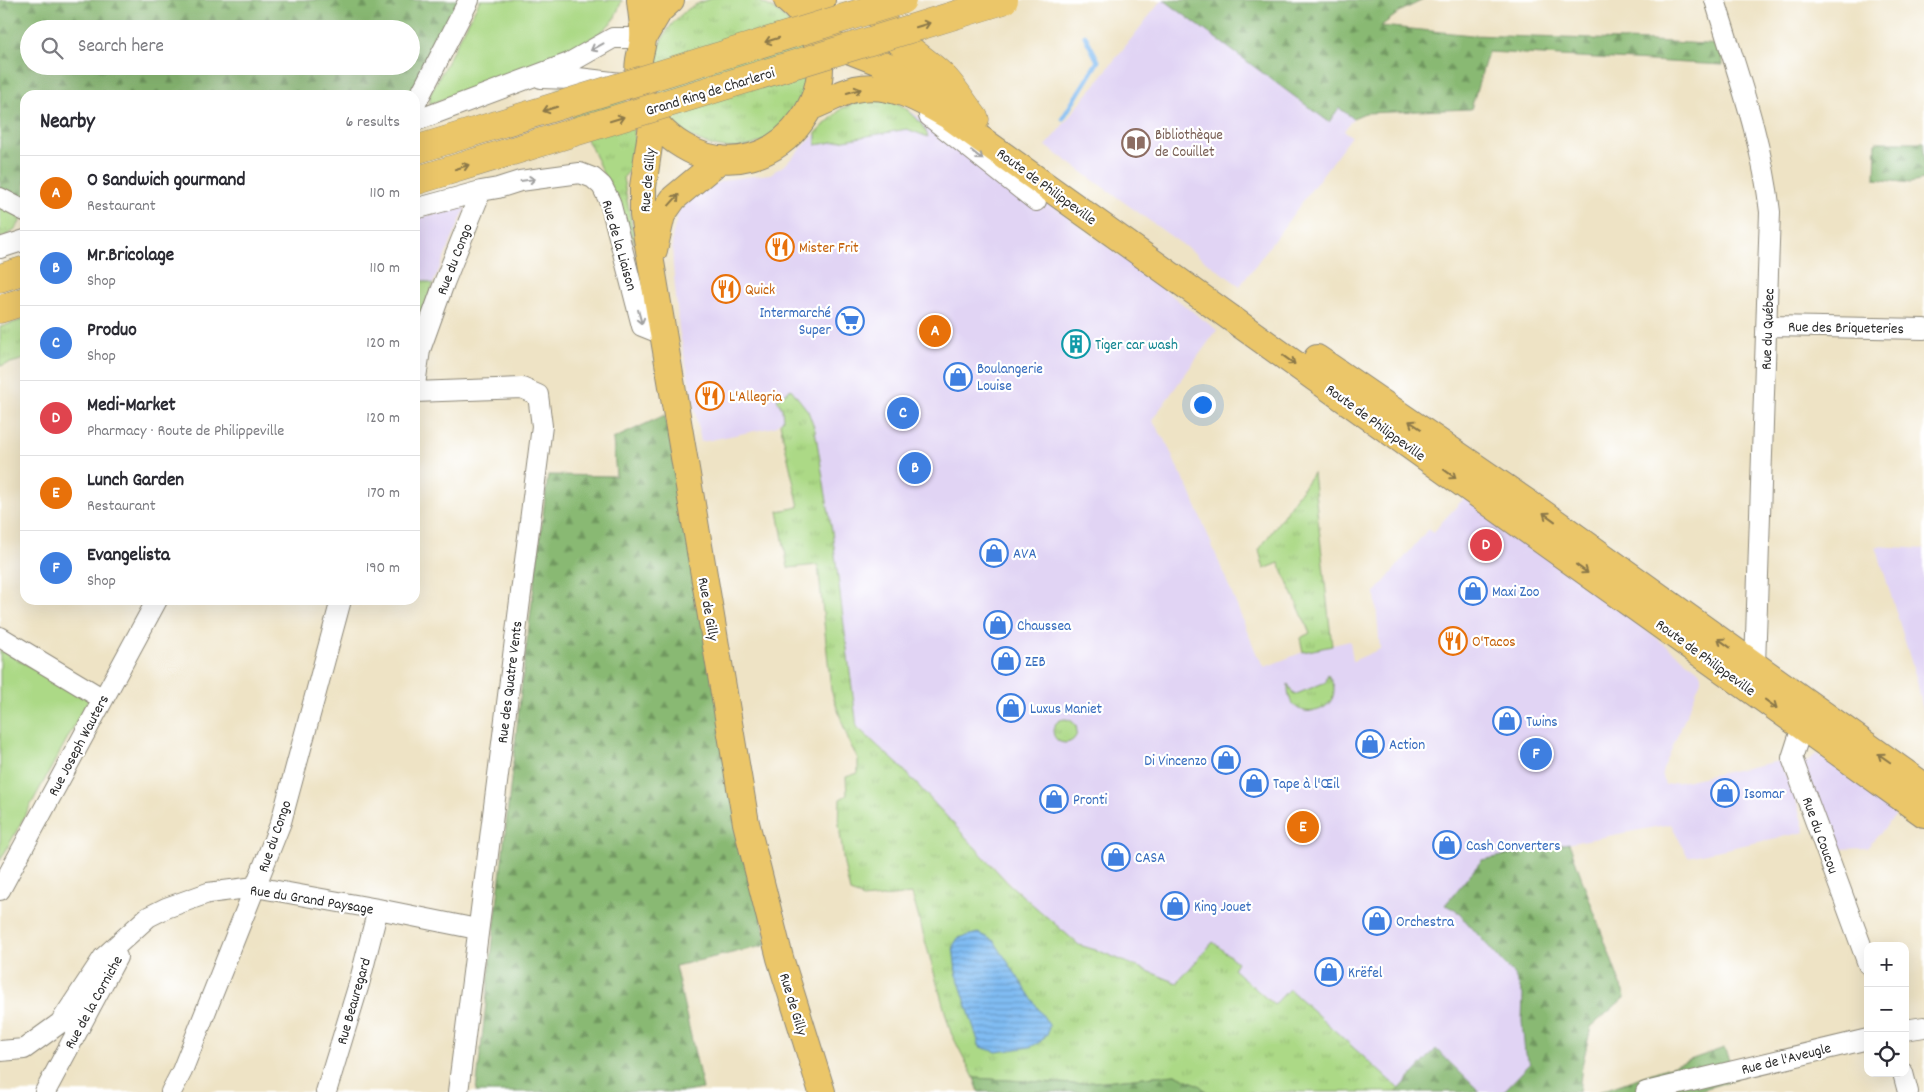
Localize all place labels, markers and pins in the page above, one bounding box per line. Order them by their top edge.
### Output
place label: Bibliothèque de Couillet [1155,125,1223,164]
library icon: Bibliothèque de Couillet [1121,128,1151,158]
restaurant icon: Mister Frit [765,232,795,262]
place label: Mister Frit [799,238,859,260]
restaurant icon: Quick [711,274,741,304]
place label: Quick [745,280,775,302]
place label: Intermarché Super [759,303,831,342]
supermarket icon: Intermarché Super [835,306,865,336]
pin: A [919,312,951,350]
building icon: Tiger car wash [1061,329,1091,359]
place label: Tiger car wash [1095,335,1178,357]
place label: Boulangerie Louise [977,359,1043,398]
shop icon: Boulangerie Louise [943,362,973,392]
restaurant icon: L'Allegria [695,381,725,411]
place label: L'Allegria [729,387,783,409]
pin: C [887,394,919,432]
pin: B [899,449,931,487]
pin: D [1470,526,1502,564]
shop icon: AVA [979,538,1009,568]
place label: AVA [1013,544,1037,566]
shop icon: Maxi Zoo [1458,576,1488,606]
place label: Maxi Zoo [1492,582,1540,604]
shop icon: Chaussea [983,610,1013,640]
place label: Chaussea [1017,616,1072,638]
restaurant icon: O'Tacos [1438,626,1468,656]
place label: O'Tacos [1472,632,1516,654]
shop icon: ZEB [991,646,1021,676]
place label: ZEB [1025,652,1046,674]
shop icon: Luxus Maniet [996,693,1026,723]
place label: Luxus Maniet [1030,699,1102,721]
shop icon: Twins [1492,706,1522,736]
place label: Twins [1526,712,1558,734]
shop icon: Action [1355,729,1385,759]
place label: Action [1389,735,1425,757]
pin: F [1520,735,1552,773]
shop icon: Di Vincenzo [1211,745,1241,775]
place label: Di Vincenzo [1144,751,1207,773]
shop icon: Tape à l'Œil [1239,768,1269,798]
place label: Tape à l'Œil [1273,774,1340,796]
shop icon: Isomar [1710,778,1740,808]
shop icon: Pronti [1039,784,1069,814]
place label: Isomar [1744,784,1785,806]
place label: Pronti [1073,790,1108,812]
pin: E [1287,808,1319,846]
shop icon: Cash Converters [1432,830,1462,860]
place label: Cash Converters [1466,836,1561,858]
shop icon: CASA [1101,842,1131,872]
place label: CASA [1135,848,1165,870]
shop icon: King Jouet [1160,891,1190,921]
place label: King Jouet [1194,897,1252,919]
shop icon: Orchestra [1362,906,1392,936]
place label: Orchestra [1396,912,1455,934]
shop icon: Krëfel [1314,957,1344,987]
place label: Krëfel [1348,963,1383,985]

